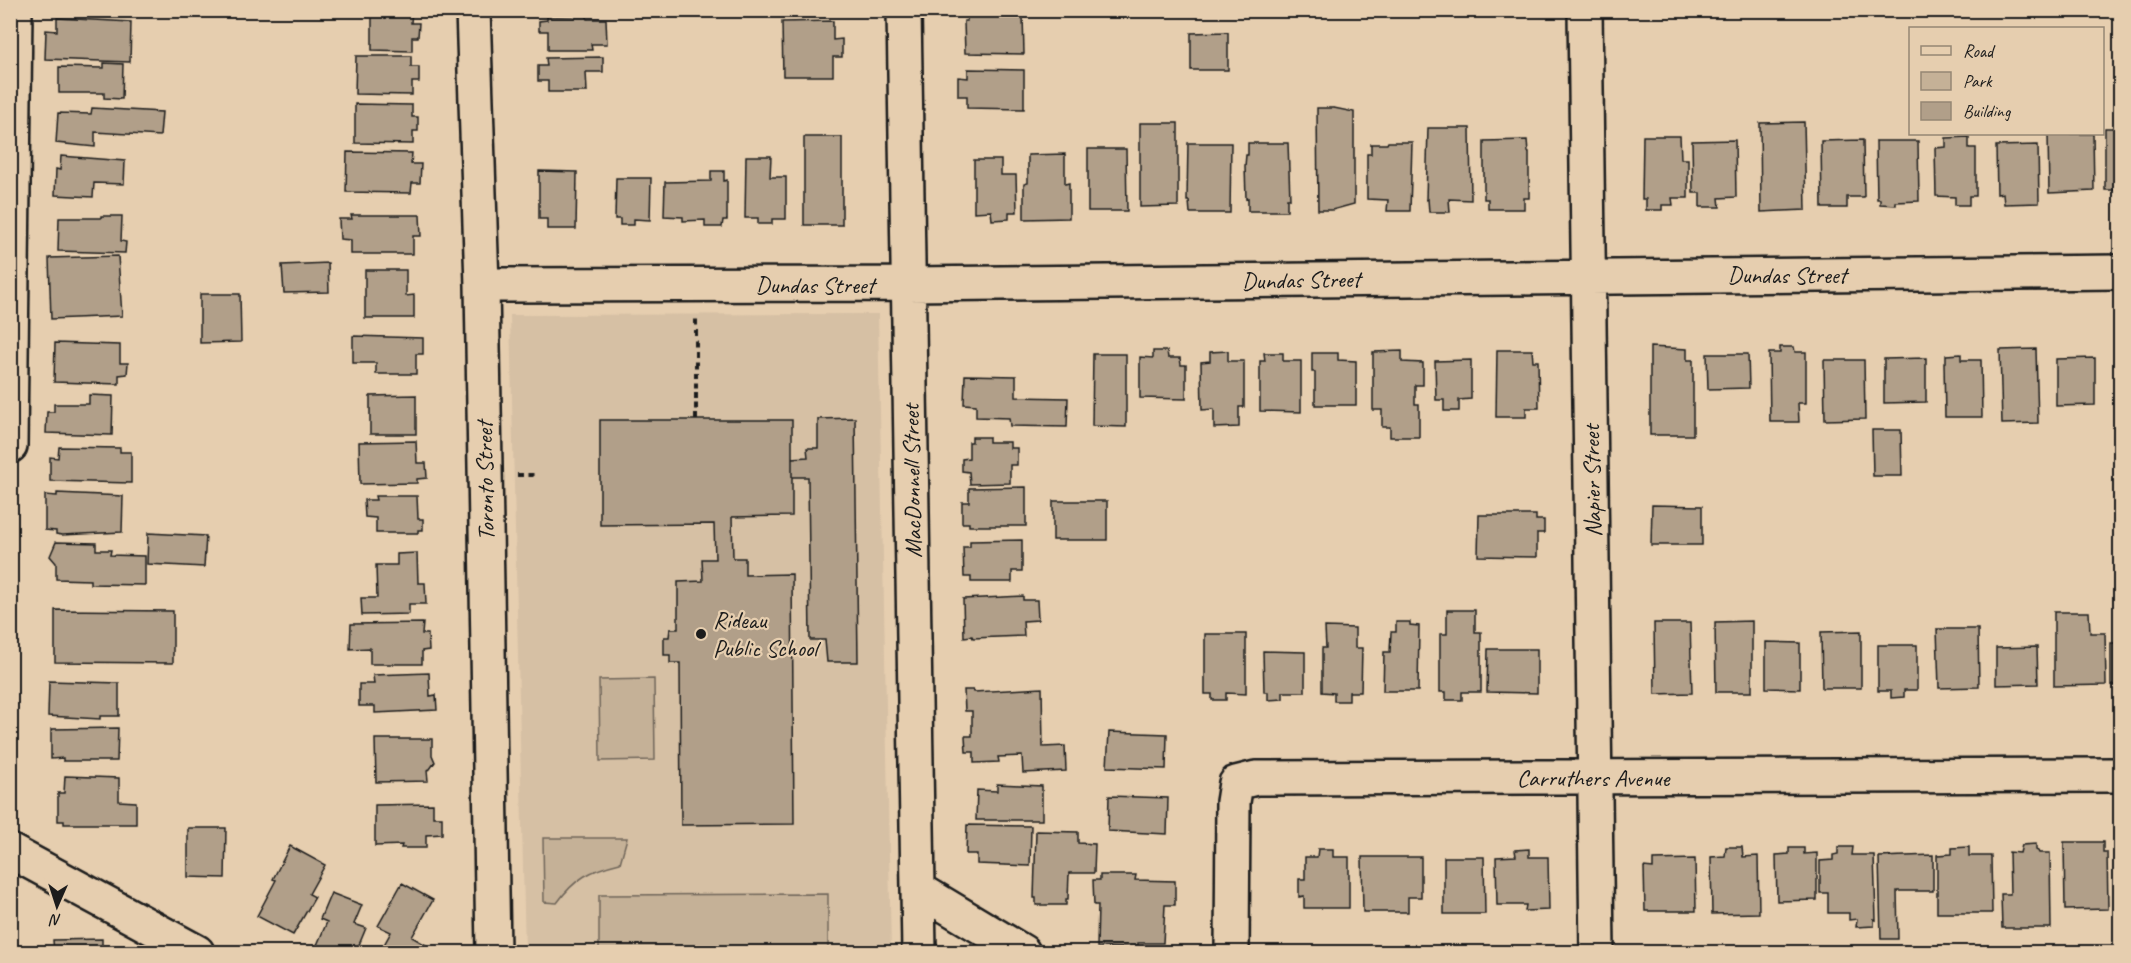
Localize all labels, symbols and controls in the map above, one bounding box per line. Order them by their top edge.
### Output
legend [1909,27,2104,135]
text: Road [1963,40,1996,62]
text: Park [1963,70,1993,92]
text: Building [1963,100,2012,122]
street label: Dundas Street [1728,260,1849,290]
street label: Dundas Street [1241,264,1364,296]
street label: Dundas Street [756,270,877,300]
street label: MacDonnell Street [896,402,928,558]
street label: Toronto Street [469,418,501,541]
street label: Napier Street [1576,422,1608,537]
place label: Rideau Public School [713,605,821,663]
marker: Rideau Public School [694,627,708,641]
street label: Carruthers Avenue [1517,763,1672,793]
north arrow [27,876,87,936]
text: N [48,910,62,930]

